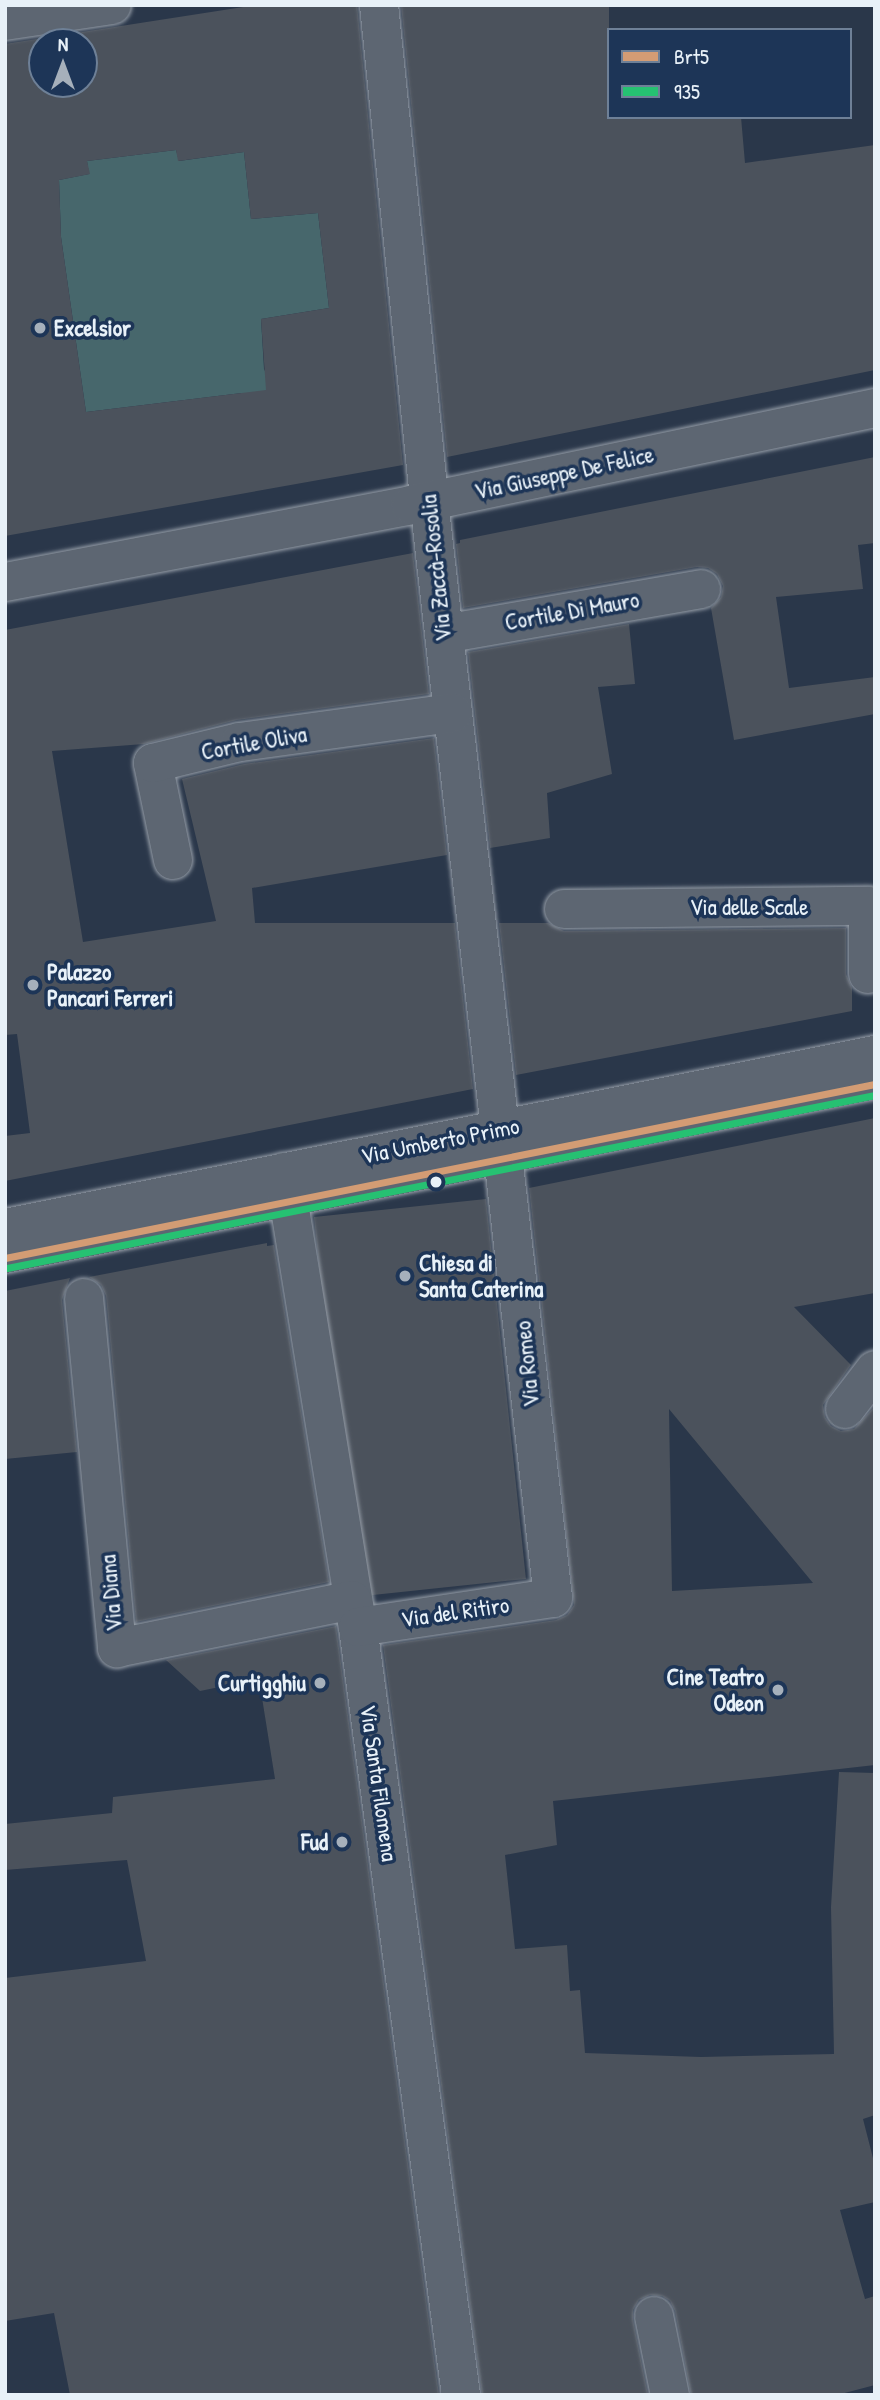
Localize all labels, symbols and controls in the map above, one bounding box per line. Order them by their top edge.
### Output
north arrow [28,28,98,98]
legend [607,28,852,119]
text: N [58,31,68,57]
text: Brt5 [674,42,709,71]
text: 935 [674,77,700,106]
place label: Excelsior [54,314,131,342]
marker: Excelsior [32,320,48,336]
street label: Via Giuseppe De Felice [472,441,656,505]
street label: Via Zaccà-Rosolia [415,493,457,643]
street label: Cortile Di Mauro [503,586,641,636]
street label: Cortile Oliva [199,720,309,766]
street label: Via delle Scale [690,893,808,921]
place label: Palazzo Pancari Ferreri [47,958,173,1012]
marker: Palazzo Pancari Ferreri [25,977,41,993]
street label: Via Umberto Primo [359,1112,521,1170]
unlabelled marker [429,1175,443,1189]
place label: Chiesa di Santa Caterina [419,1249,543,1303]
marker: Chiesa di Santa Caterina [397,1268,413,1284]
street label: Via Romeo [509,1320,545,1408]
street label: Via Diana [94,1553,128,1633]
street label: Via del Ritiro [399,1591,511,1633]
place label: Cine Teatro Odeon [666,1663,764,1717]
place label: Curtigghiu [218,1669,306,1697]
marker: Curtigghiu [312,1675,328,1691]
marker: Cine Teatro Odeon [770,1682,786,1698]
street label: Via Santa Filomena [354,1703,404,1863]
place label: Fud [301,1828,328,1856]
marker: Fud [334,1834,350,1850]

